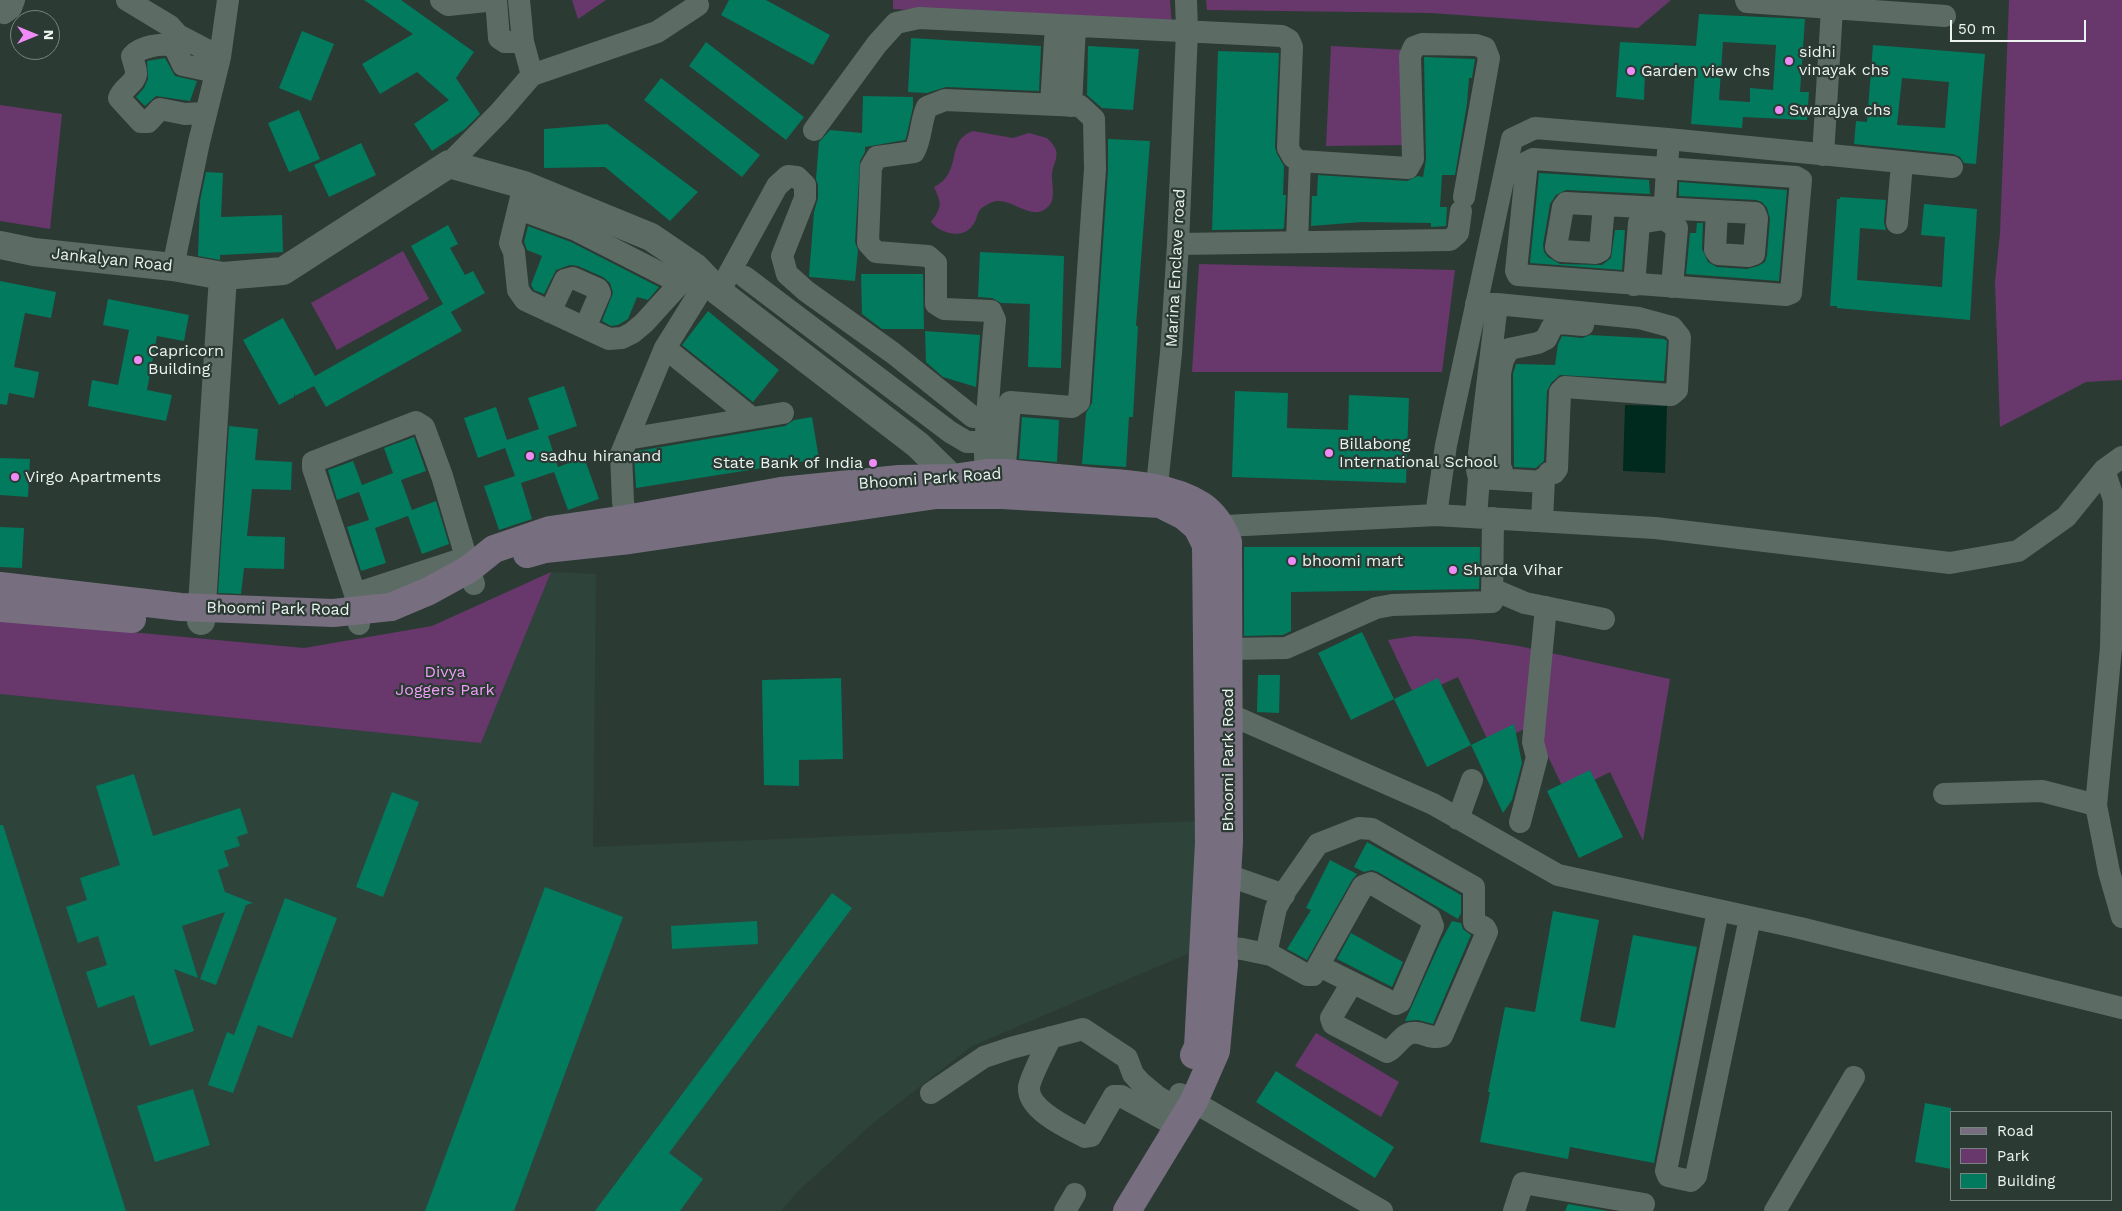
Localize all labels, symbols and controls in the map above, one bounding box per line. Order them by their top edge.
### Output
north arrow [10,10,60,60]
scale bar [1952,10,2088,42]
text: 50 m [1958,20,1995,38]
text: N [41,30,57,40]
place label: sidhi vinayak chs [1799,42,1889,80]
marker: sidhi vinayak chs [1783,55,1795,67]
place label: Garden view chs [1641,61,1770,81]
marker: Garden view chs [1625,65,1637,77]
place label: Swarajya chs [1789,100,1891,120]
marker: Swarajya chs [1773,104,1785,116]
street label: Marina Enclave road [1162,188,1190,348]
street label: Jankalyan Road [50,244,174,276]
place label: Capricorn Building [148,341,224,379]
marker: Capricorn Building [132,354,144,366]
place label: Billabong International School [1339,434,1498,472]
place label: sadhu hiranand [540,446,661,466]
marker: Billabong International School [1323,447,1335,459]
marker: sadhu hiranand [524,450,536,462]
place label: State Bank of India [713,453,863,473]
marker: State Bank of India [867,457,879,469]
street label: Bhoomi Park Road [858,464,1002,494]
place label: Virgo Apartments [25,467,161,487]
marker: Virgo Apartments [9,471,21,483]
place label: bhoomi mart [1302,551,1403,571]
marker: bhoomi mart [1286,555,1298,567]
place label: Sharda Vihar [1463,560,1563,580]
marker: Sharda Vihar [1447,564,1459,576]
street label: Bhoomi Park Road [206,598,350,620]
park label: Divya Joggers Park [395,662,495,700]
street label: Bhoomi Park Road [1218,688,1238,832]
legend [1950,1111,2112,1201]
text: Road [1997,1122,2034,1140]
text: Park [1997,1147,2029,1165]
text: Building [1997,1172,2055,1190]

